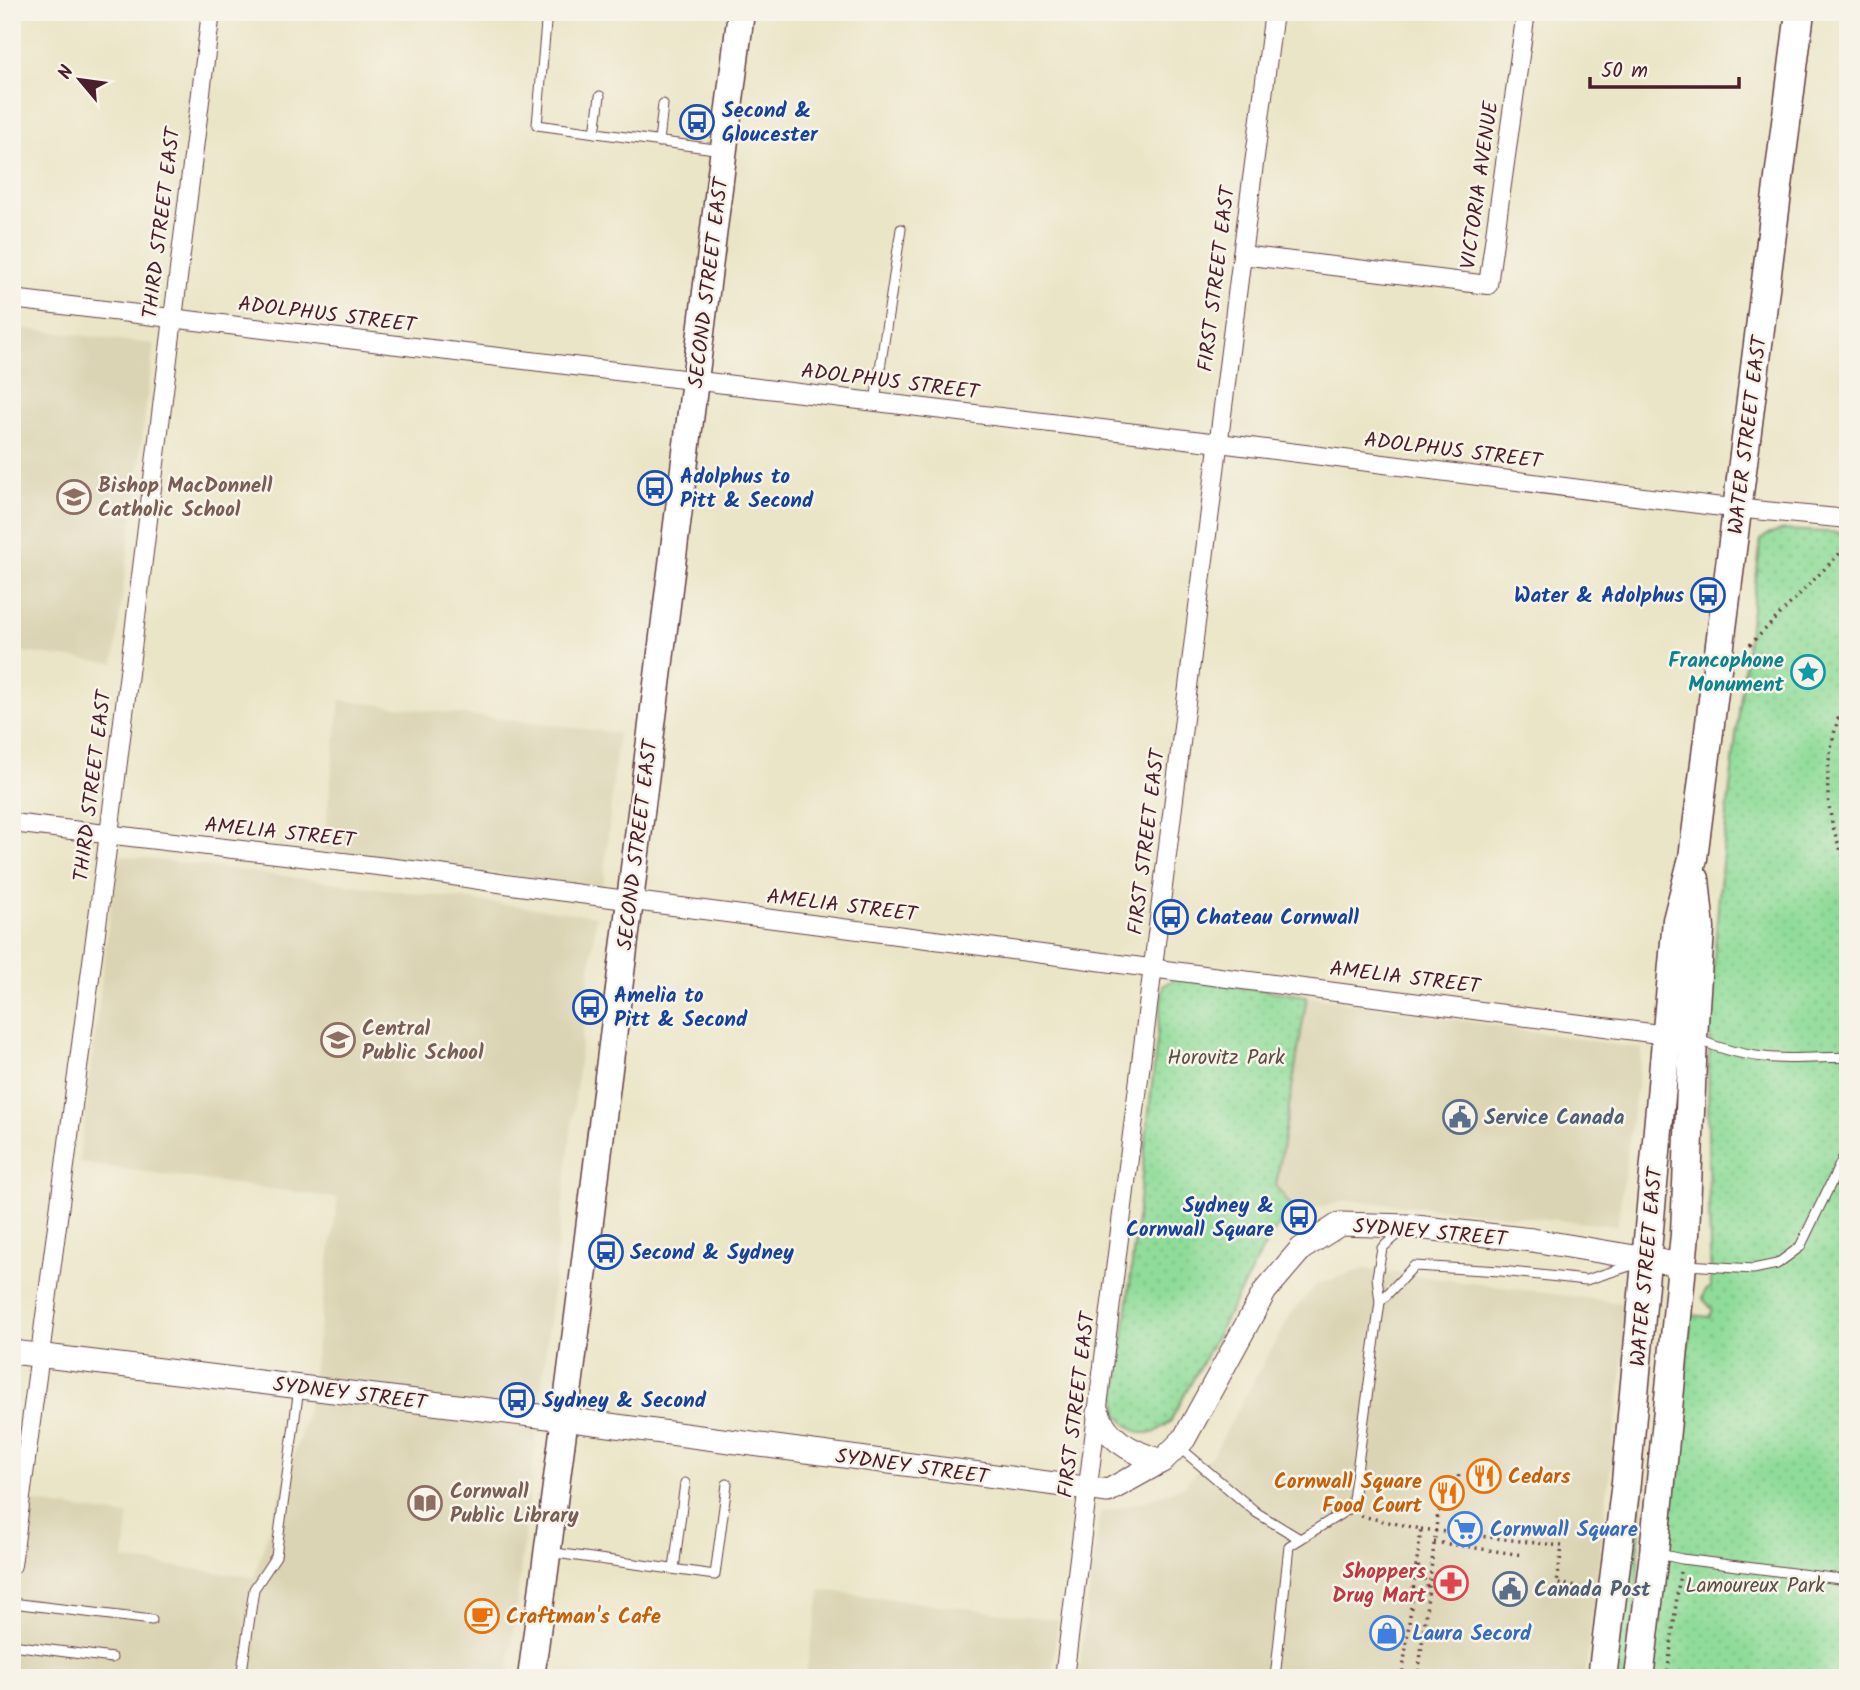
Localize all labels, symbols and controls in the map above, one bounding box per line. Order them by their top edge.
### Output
north arrow [46,46,116,116]
scale bar [1590,46,1739,90]
text: 50 m [1601,55,1648,88]
text: N [51,60,83,85]
place label: Second & Gloucester [722,95,819,152]
street label: VICTORIA AVENUE [1452,98,1509,271]
bus stop icon: Second & Gloucester [678,103,716,141]
street label: THIRD STREET EAST [134,124,191,321]
street label: SECOND STREET EAST [680,175,739,390]
street label: FIRST STREET EAST [1190,183,1245,374]
street label: ADOLPHUS STREET [236,288,419,343]
street label: WATER STREET EAST [1720,332,1777,536]
street label: ADOLPHUS STREET [799,355,982,410]
street label: ADOLPHUS STREET [1362,424,1545,479]
place label: Adolphus to Pitt & Second [680,461,814,518]
bus stop icon: Adolphus to Pitt & Second [636,469,674,507]
place label: Bishop MacDonnell Catholic School [98,470,273,527]
school or university icon: Bishop MacDonnell Catholic School [55,478,93,516]
bus stop icon: Water & Adolphus [1689,576,1727,614]
place label: Water & Adolphus [1514,580,1684,613]
place label: Francophone Monument [1668,645,1785,702]
place icon: Francophone Monument [1789,653,1827,691]
street label: THIRD STREET EAST [65,687,122,884]
street label: SECOND STREET EAST [609,737,668,952]
street label: FIRST STREET EAST [1120,746,1175,937]
street label: AMELIA STREET [203,809,359,858]
street label: AMELIA STREET [765,881,921,932]
bus stop icon: Chateau Cornwall [1152,898,1190,936]
place label: Chateau Cornwall [1196,902,1359,935]
street label: AMELIA STREET [1328,953,1484,1004]
place label: Amelia to Pitt & Second [614,980,748,1037]
bus stop icon: Amelia to Pitt & Second [571,988,609,1026]
place label: Central Public School [362,1013,484,1070]
school or university icon: Central Public School [319,1021,357,1059]
park label: Horovitz Park [1167,1042,1285,1075]
public building icon: Service Canada [1441,1098,1479,1136]
place label: Service Canada [1484,1102,1625,1135]
street label: WATER STREET EAST [1622,1164,1673,1368]
place label: Sydney & Cornwall Square [1126,1190,1274,1247]
bus stop icon: Sydney & Cornwall Square [1280,1198,1318,1236]
street label: SYDNEY STREET [1352,1210,1510,1257]
bus stop icon: Second & Sydney [587,1233,625,1271]
place label: Second & Sydney [630,1237,794,1270]
street label: FIRST STREET EAST [1050,1309,1105,1500]
street label: SYDNEY STREET [271,1369,430,1420]
bus stop icon: Sydney & Second [498,1381,536,1419]
place label: Sydney & Second [542,1385,707,1418]
street label: SYDNEY STREET [833,1440,992,1495]
restaurant icon: Cedars [1465,1457,1503,1495]
place label: Cedars [1508,1461,1571,1494]
place label: Cornwall Square Food Court [1274,1466,1423,1523]
restaurant icon: Cornwall Square Food Court [1428,1474,1466,1512]
place label: Cornwall Public Library [450,1476,579,1533]
library icon: Cornwall Public Library [406,1484,444,1522]
supermarket icon: Cornwall Square [1446,1510,1484,1548]
place label: Cornwall Square [1490,1514,1638,1547]
place label: Shoppers Drug Mart [1332,1556,1427,1613]
pharmacy icon: Shoppers Drug Mart [1432,1564,1470,1602]
public building icon: Canada Post [1491,1570,1529,1608]
park label: Lamoureux Park [1685,1570,1825,1603]
place label: Canada Post [1534,1574,1651,1607]
cafe icon: Craftman's Cafe [463,1597,501,1635]
place label: Craftman's Cafe [506,1601,661,1634]
shop icon: Laura Secord [1368,1614,1406,1652]
place label: Laura Secord [1412,1618,1532,1651]

